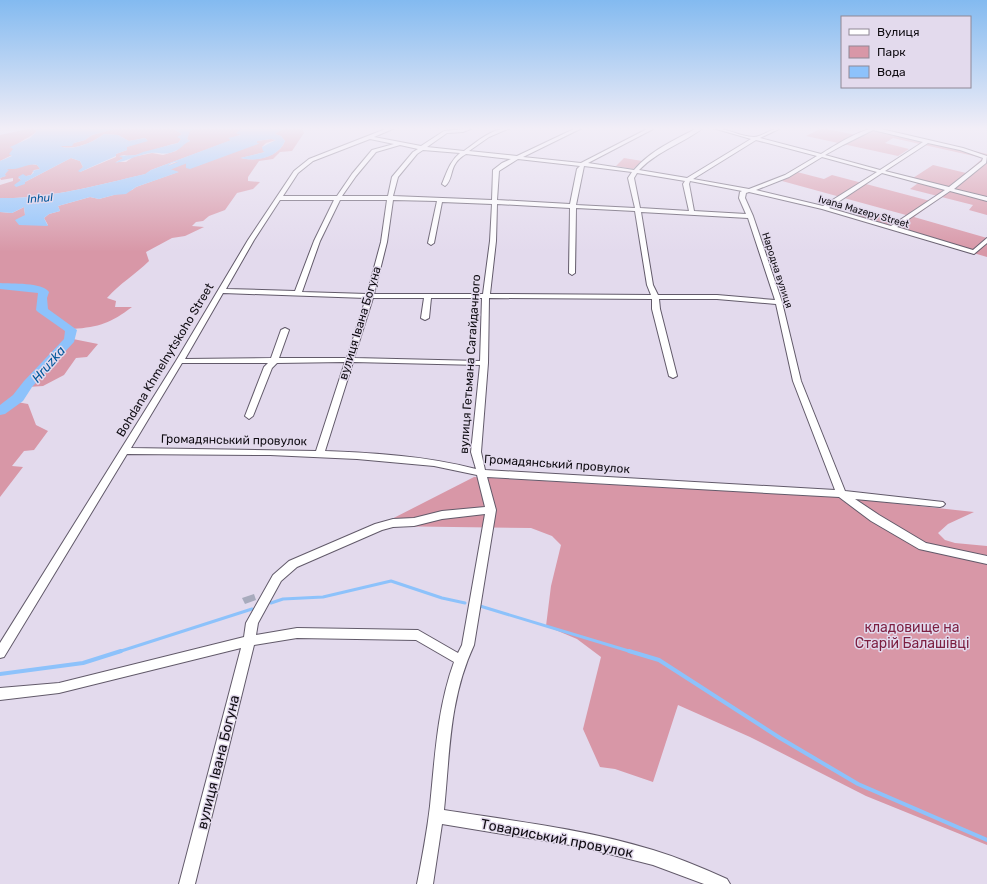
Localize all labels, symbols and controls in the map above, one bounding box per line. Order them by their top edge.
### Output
legend [841,16,971,88]
text: Вулиця [877,25,919,39]
text: Парк [877,45,906,59]
text: Вода [877,65,906,79]
water label: Inhul [27,191,54,206]
street label: Ivana Mazepy Street [817,193,911,231]
street label: Народна вулиця [759,231,795,310]
street label: вулиця Івана Богуна [336,265,384,381]
street label: вулиця Гетьмана Сагайдачного [457,274,483,454]
street label: Bohdana Khmelnytskoho Street [113,280,217,439]
water label: Hruzka [29,343,68,385]
street label: Громадянський провулок [161,432,308,448]
street label: Громадянський провулок [484,452,631,476]
park label: кладовище на Старій Балашівці [855,619,969,652]
street label: вулиця Івана Богуна [194,693,243,831]
street label: Товариський провулок [479,815,635,862]

